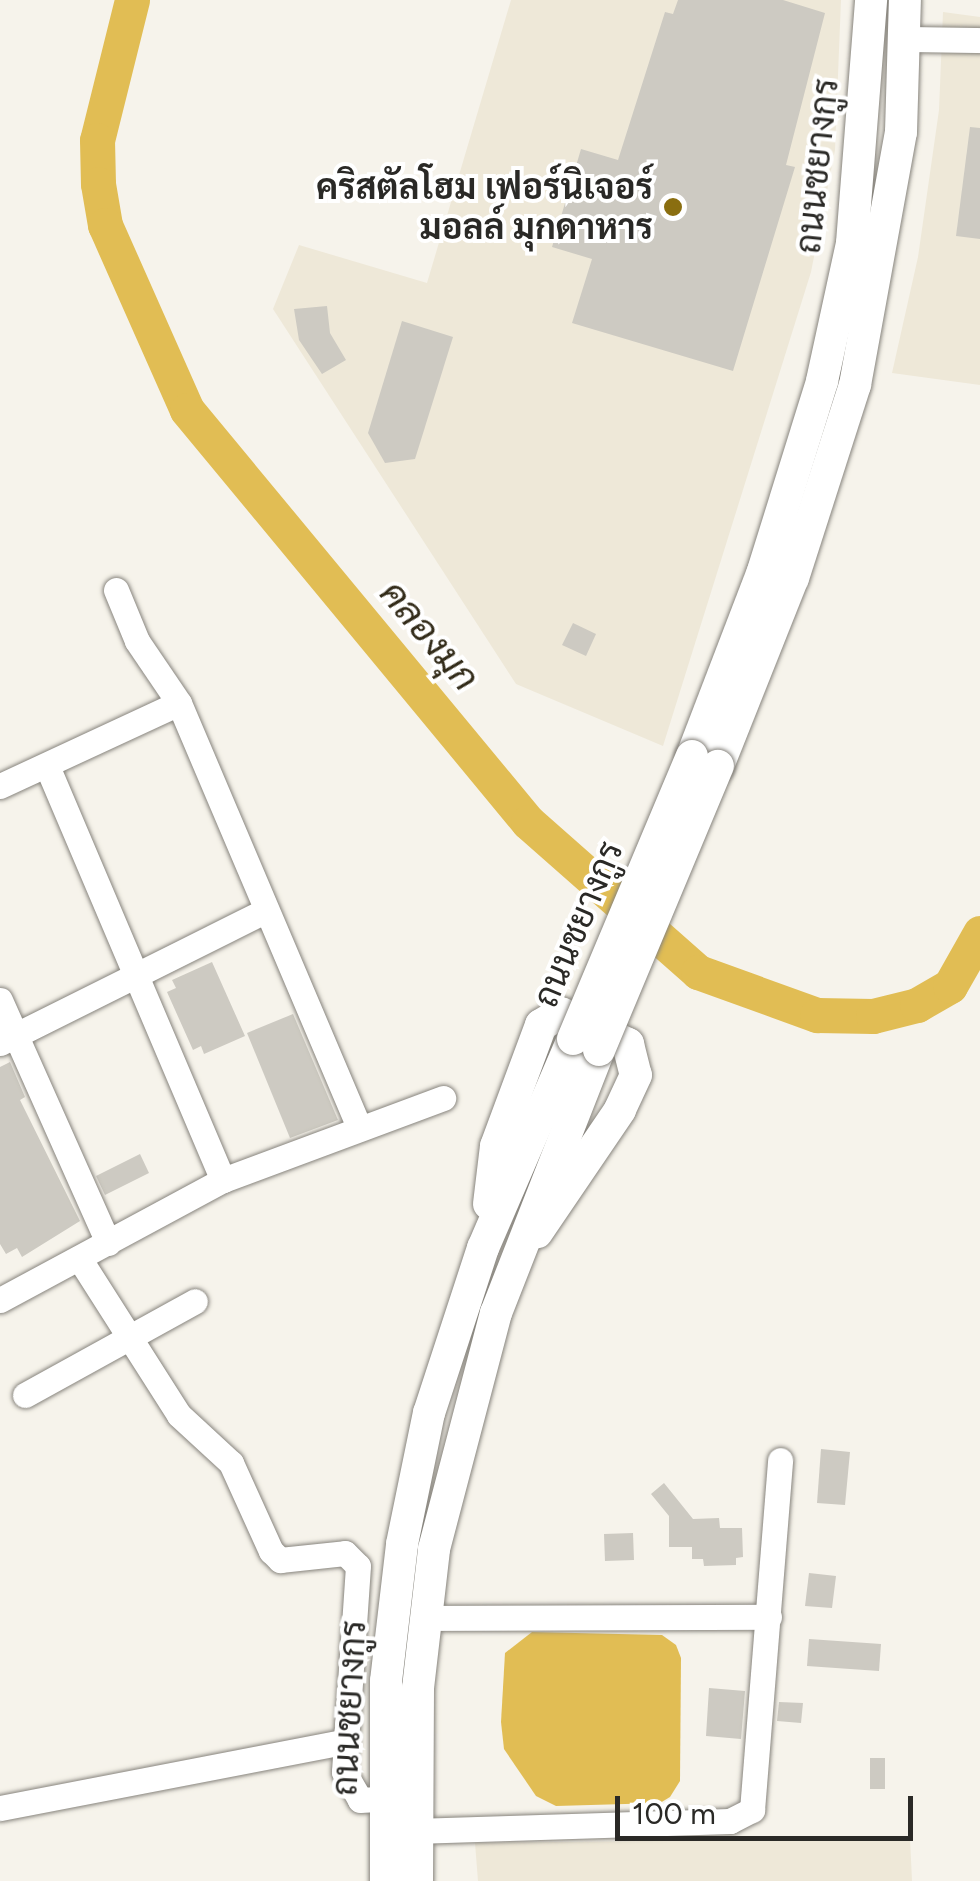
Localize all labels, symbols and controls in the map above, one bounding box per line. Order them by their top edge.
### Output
street label: ถนนชยางกูร [787,76,847,256]
place label: คริสตัลโฮม เฟอร์นิเจอร์ มอลล์ มุกดาหาร [316,166,653,248]
marker: คริสตัลโฮม เฟอร์นิเจอร์ มอลล์ มุกดาหาร [662,196,684,218]
water label: คลองมุก [370,572,488,700]
street label: ถนนชยางกูร [524,835,632,1013]
street label: ถนนชยางกูร [323,1619,375,1797]
scale bar [620,1776,918,1838]
text: 100 m [632,1795,716,1832]

